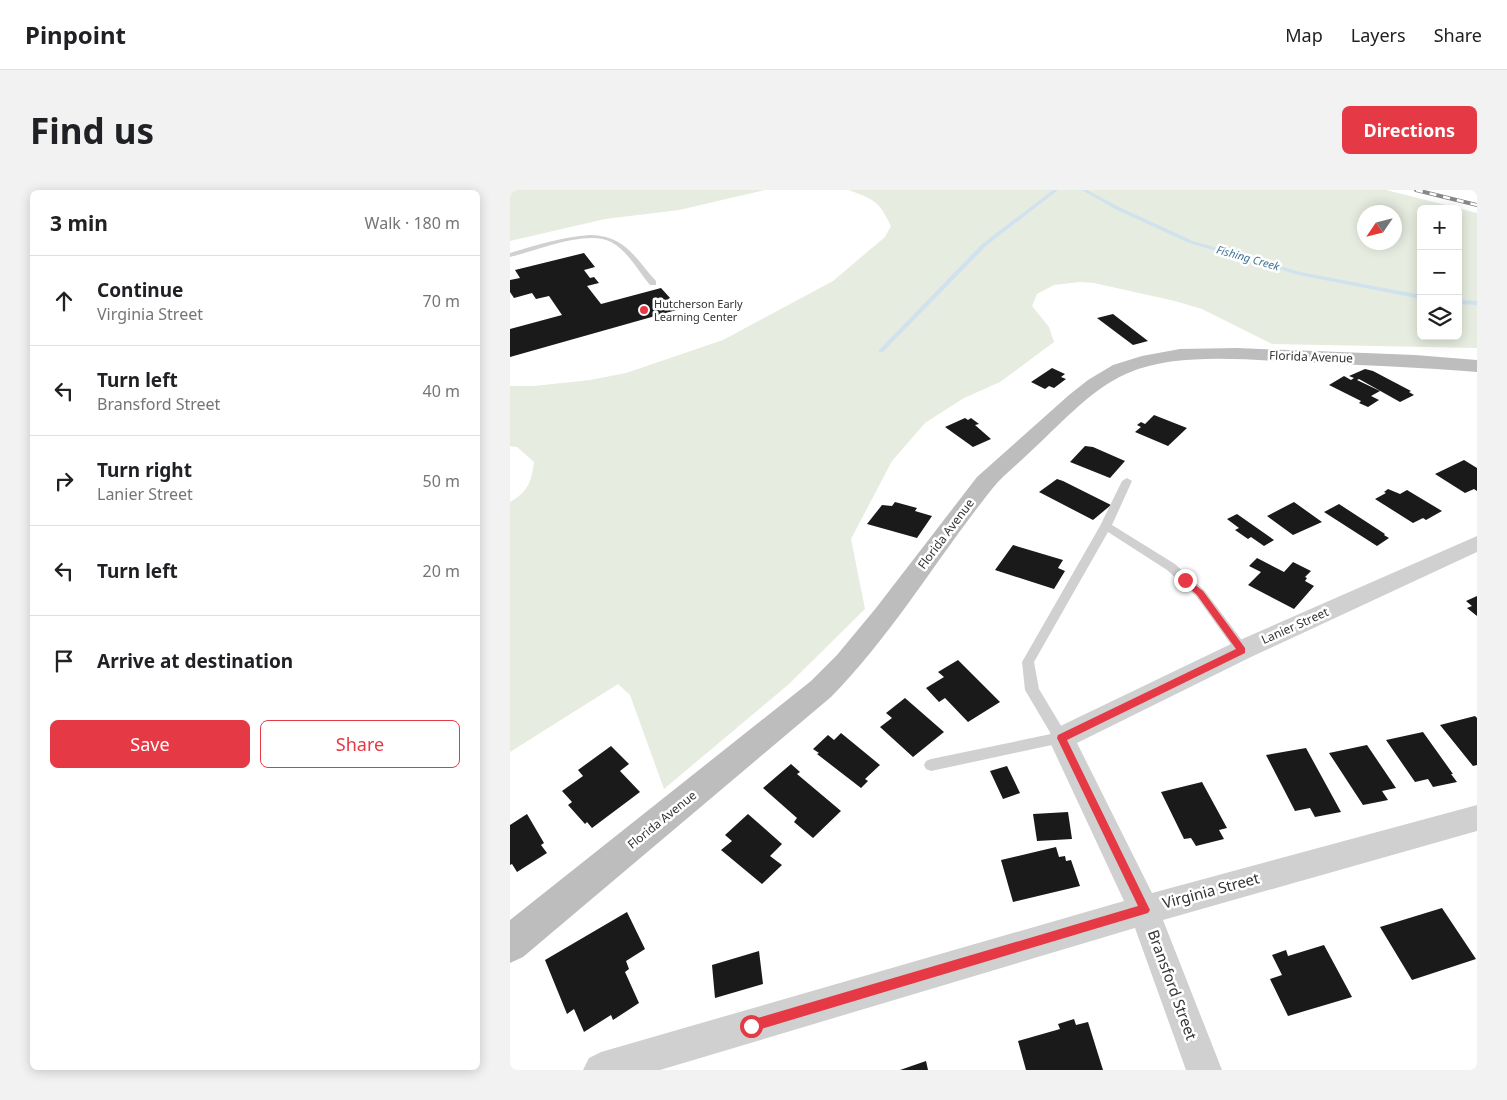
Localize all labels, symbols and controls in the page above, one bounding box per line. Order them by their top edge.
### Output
text: Pinpoint [25,18,126,51]
text: Map [1285,23,1323,47]
text: Layers [1351,23,1406,47]
text: Share [1434,23,1482,47]
button: Directions [1342,106,1477,154]
text: Find us [30,107,154,154]
north arrow [1357,205,1402,250]
map controls [1417,205,1462,340]
button: + [1417,205,1462,250]
text: 3 min [50,209,108,237]
text: Walk · 180 m [365,212,460,234]
water label: Fishing Creek [1215,241,1282,274]
button: − [1417,250,1462,295]
text: Continue [97,277,183,303]
icon: ahead [50,287,78,315]
text: 70 m [423,290,460,312]
button: layers [1417,295,1462,340]
place label: Hutcherson Early Learning Center [654,296,743,324]
text: Virginia Street [97,303,203,325]
marker: Hutcherson Early Learning Center [638,304,650,316]
street label: Florida Avenue [1269,347,1354,366]
text: Turn left [97,367,178,393]
icon: left [50,377,78,405]
text: 40 m [423,380,460,402]
text: Bransford Street [97,393,220,415]
text: Turn right [97,457,192,483]
icon: right [50,467,78,495]
text: 50 m [423,470,460,492]
text: Lanier Street [97,483,193,505]
street label: Florida Avenue [914,495,978,572]
icon: left [50,557,78,585]
text: Turn left [97,558,178,584]
text: 20 m [423,560,460,582]
route end [1174,569,1197,592]
street label: Lanier Street [1259,603,1332,648]
icon: arrive [50,647,78,675]
text: Arrive at destination [97,648,293,674]
button: Save [50,720,250,768]
button: Share [260,720,460,768]
street label: Florida Avenue [624,786,700,853]
street label: Virginia Street [1160,867,1262,913]
street label: Bransford Street [1144,927,1202,1043]
route start [740,1015,763,1038]

